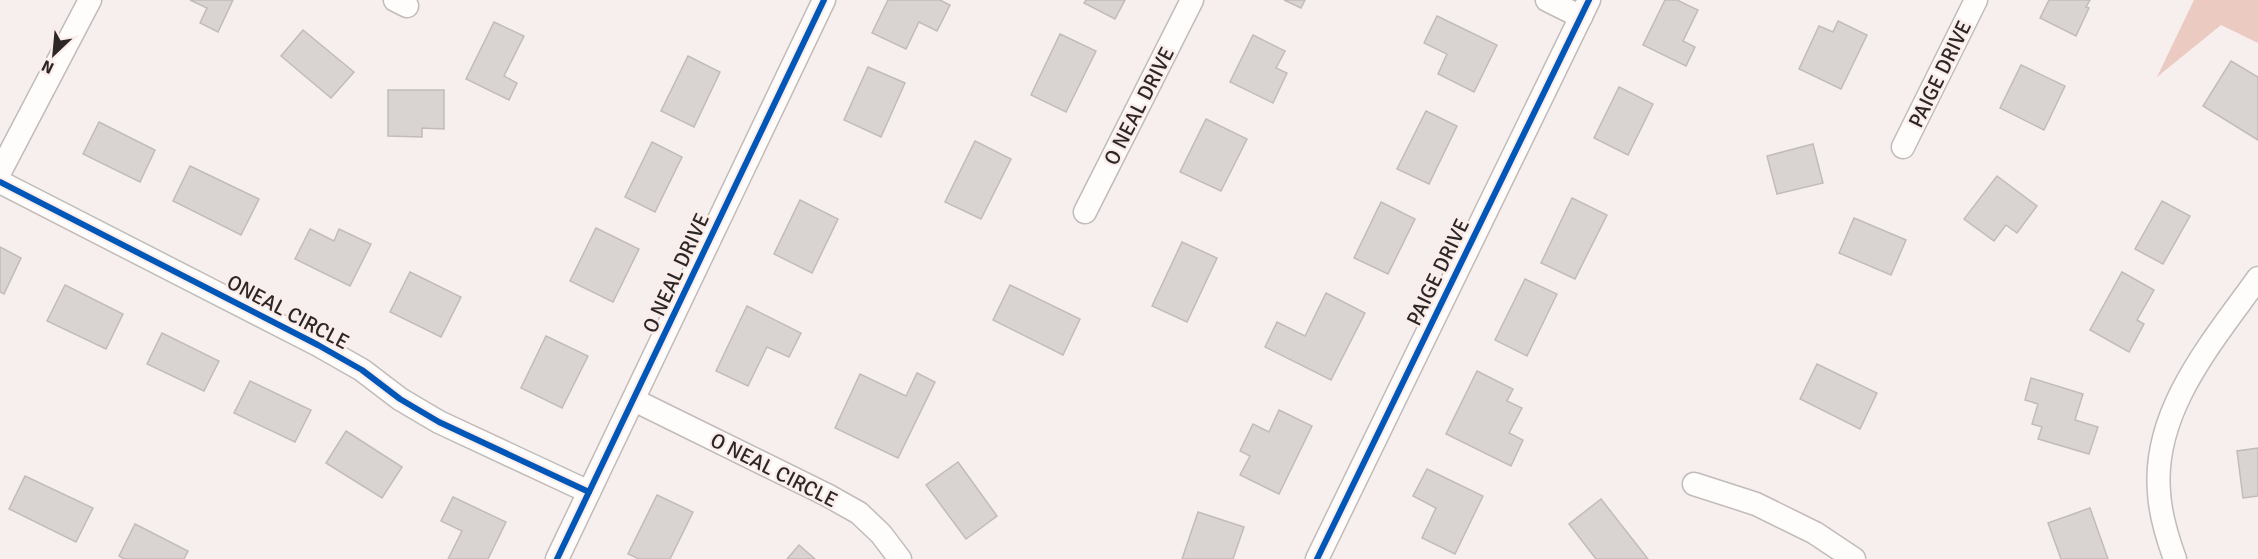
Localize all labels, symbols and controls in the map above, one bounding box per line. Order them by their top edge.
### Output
street label: PAIGE DRIVE [1903,16,1977,132]
north arrow [24,24,84,84]
street label: O NEAL DRIVE [1098,43,1180,169]
text: N [38,55,57,78]
street label: O NEAL DRIVE [637,209,715,337]
street label: PAIGE DRIVE [1401,214,1475,330]
street label: ONEAL CIRCLE [222,269,354,355]
street label: O NEAL CIRCLE [706,427,842,513]

